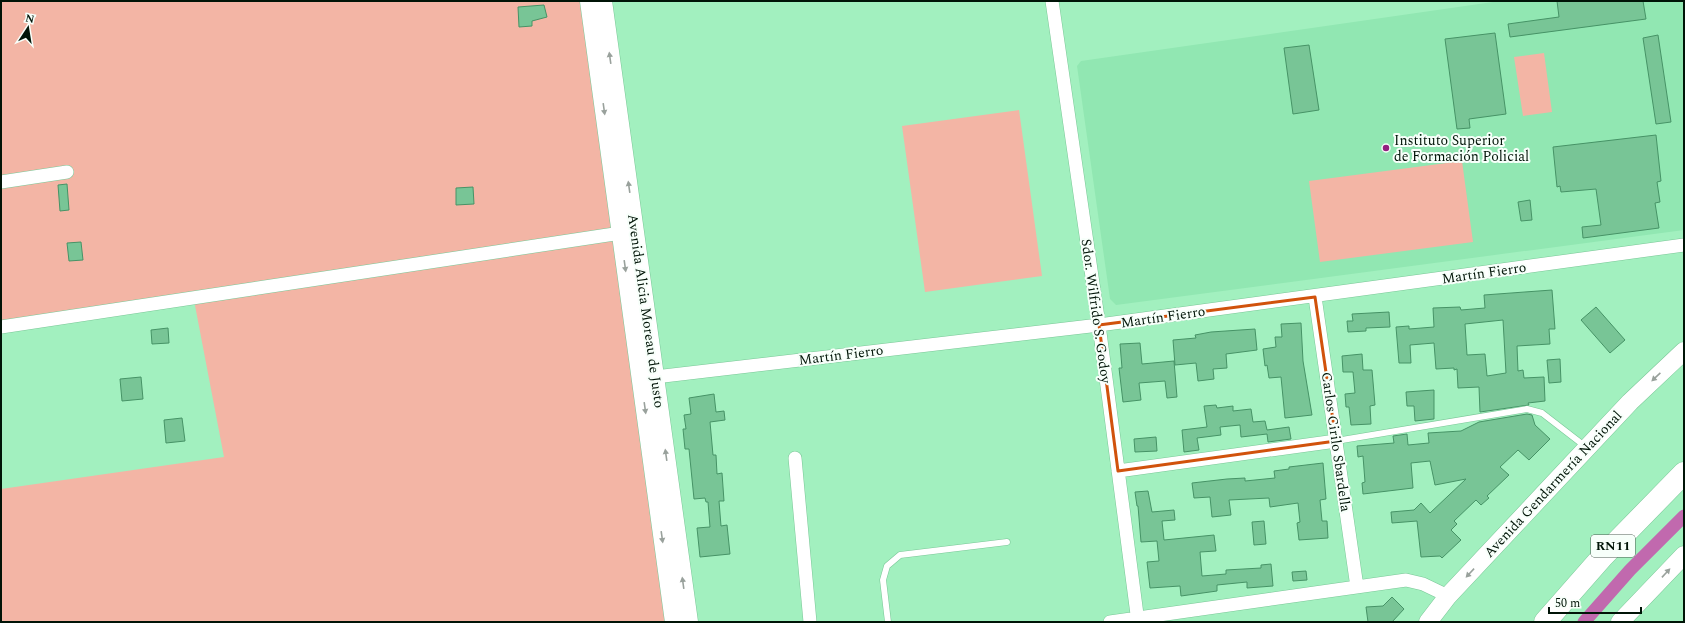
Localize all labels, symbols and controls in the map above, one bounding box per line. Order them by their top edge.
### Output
north arrow [8,8,48,48]
text: N [24,9,36,28]
one-way arrow [607,52,614,64]
one-way arrow [601,103,607,115]
place label: Instituto Superior de Formación Policial [1394,130,1529,167]
marker: Instituto Superior de Formación Policial [1381,143,1391,153]
one-way arrow [626,181,632,193]
street label: Avenida Alicia Moreau de Justo [622,213,670,409]
street label: Sdor. Wilfrido S. Godoy [1075,238,1117,386]
street label: Martín Fierro [1440,257,1528,289]
one-way arrow [622,259,628,272]
street label: Martín Fierro [1119,301,1207,333]
street label: Martín Fierro [797,339,885,371]
street label: Carlos Cirilo Sbardella [1316,371,1356,513]
one-way arrow [1650,373,1661,382]
one-way arrow [641,402,648,414]
street label: Avenida Gendarmería Nacional [1479,406,1627,562]
one-way arrow [663,449,669,461]
one-way arrow [659,531,665,543]
road number: RN11 [1591,535,1635,557]
one-way arrow [1465,568,1475,578]
one-way arrow [1662,568,1671,578]
one-way arrow [680,577,686,589]
scale bar [1549,589,1641,615]
text: 50 m [1555,594,1580,613]

